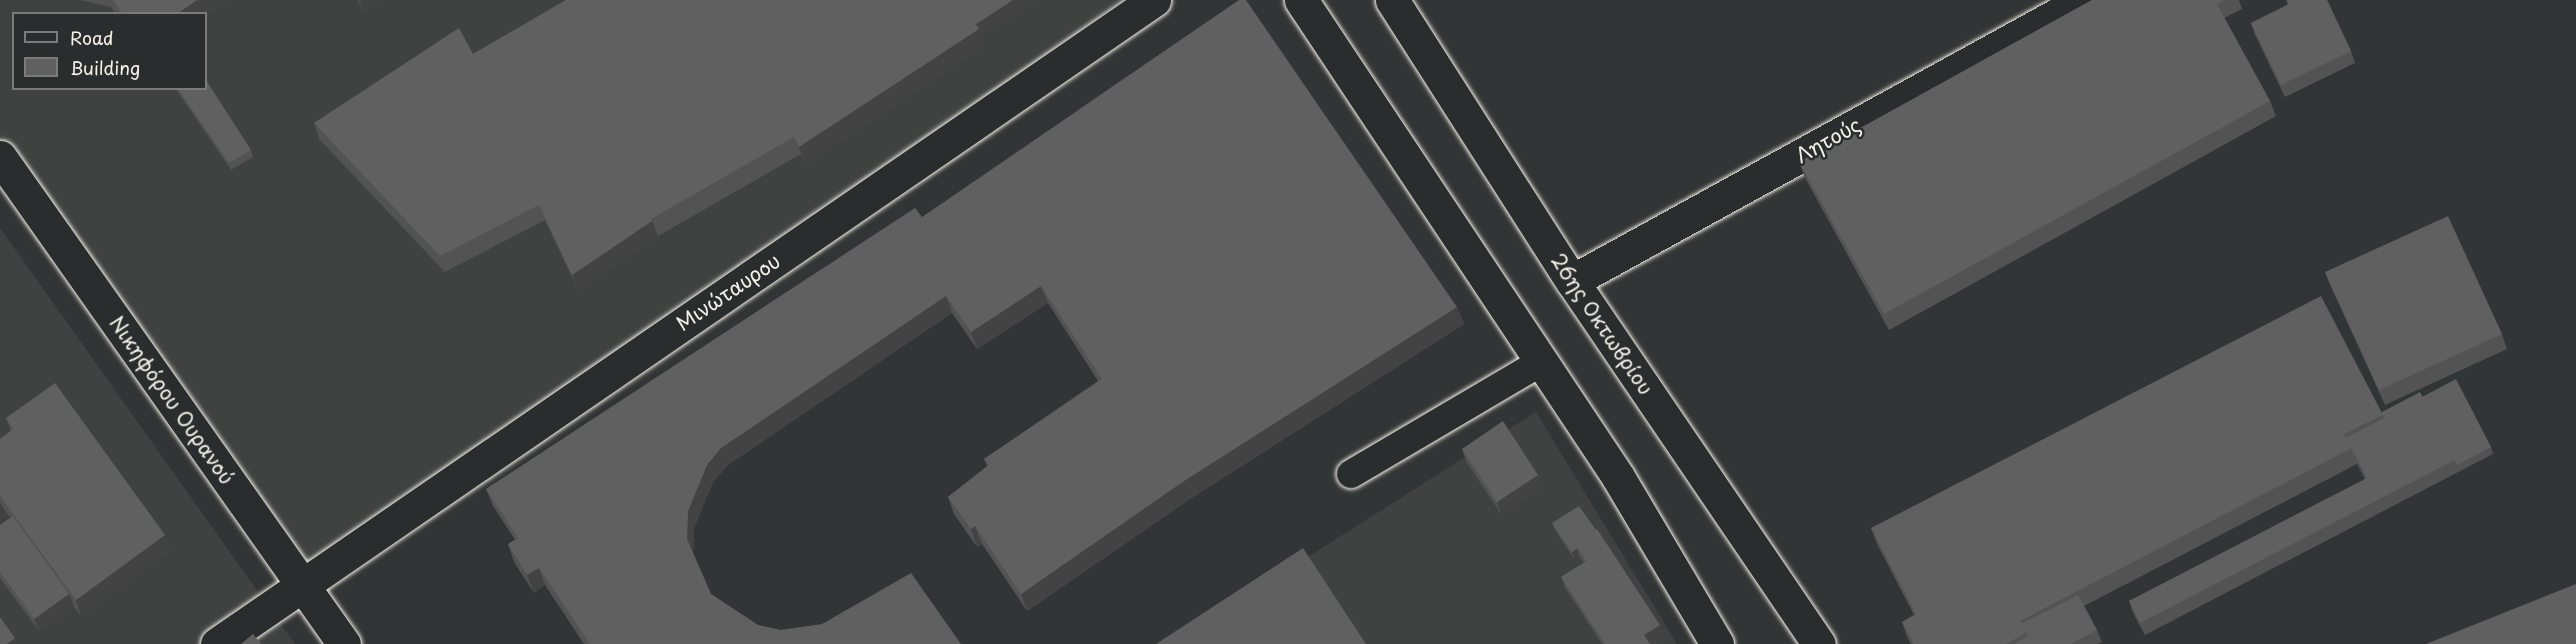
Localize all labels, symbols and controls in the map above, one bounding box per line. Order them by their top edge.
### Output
legend [12,12,207,90]
text: Road [70,24,114,51]
text: Building [70,54,140,81]
street label: Λητούς [1791,112,1865,168]
street label: Μινώταυρου [672,249,784,335]
street label: 26ης Οκτωβρίου [1546,249,1658,399]
street label: Νικηφόρου Ουρανού [105,311,239,489]

